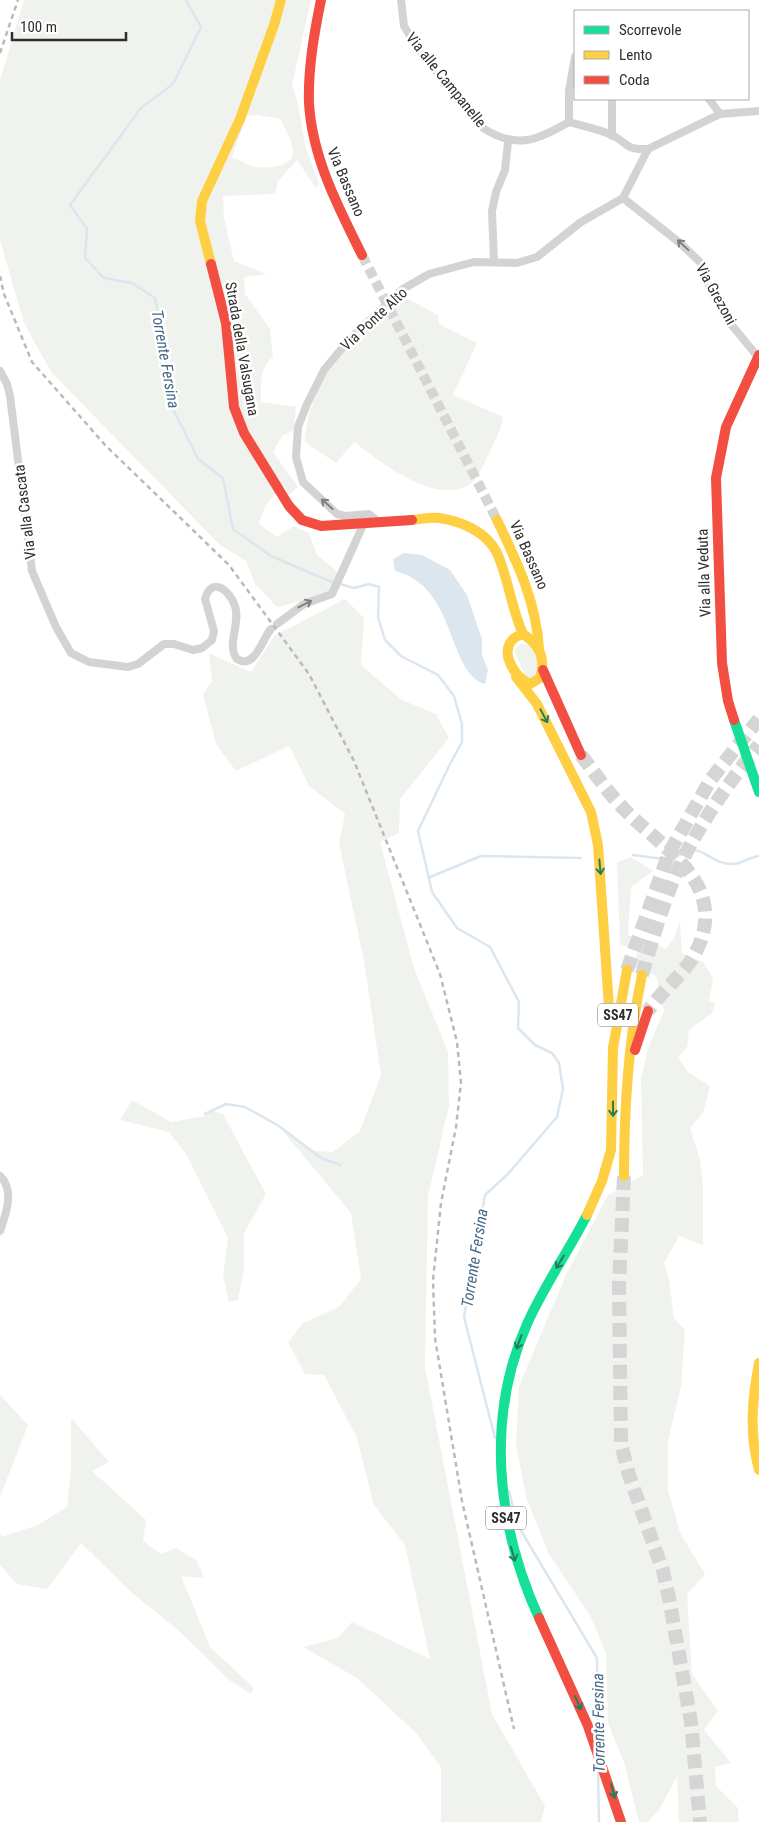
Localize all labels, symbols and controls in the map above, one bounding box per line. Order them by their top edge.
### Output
scale bar [12,10,126,42]
legend [574,10,749,100]
text: 100 m [20,18,57,36]
text: Scorrevole [619,21,681,39]
street label: Via alle Campanelle [402,29,490,131]
text: Lento [619,46,652,64]
text: Coda [619,71,650,89]
street label: Via Bassano [323,145,369,219]
one-way arrow [676,240,689,251]
street label: Via Grezoni [692,260,740,328]
street label: Strada della Valsugana [221,281,263,417]
street label: Via Ponte Alto [337,284,411,354]
water label: Torrente Fersina [148,308,184,410]
street label: Via alla Cascata [10,464,40,560]
one-way arrow [320,498,333,510]
street label: Via Bassano [506,518,552,592]
street label: Via alla Veduta [693,528,715,618]
one-way arrow [298,599,313,609]
one-way arrow [539,709,549,724]
one-way arrow [596,859,605,875]
road number: SS47 [598,1004,638,1026]
one-way arrow [608,1100,618,1117]
water label: Torrente Fersina [457,1207,492,1309]
one-way arrow [555,1255,565,1270]
one-way arrow [514,1334,523,1349]
road number: SS47 [486,1506,526,1530]
one-way arrow [509,1545,519,1561]
water label: Torrente Fersina [588,1673,609,1773]
one-way arrow [574,1695,584,1710]
one-way arrow [609,1783,618,1799]

